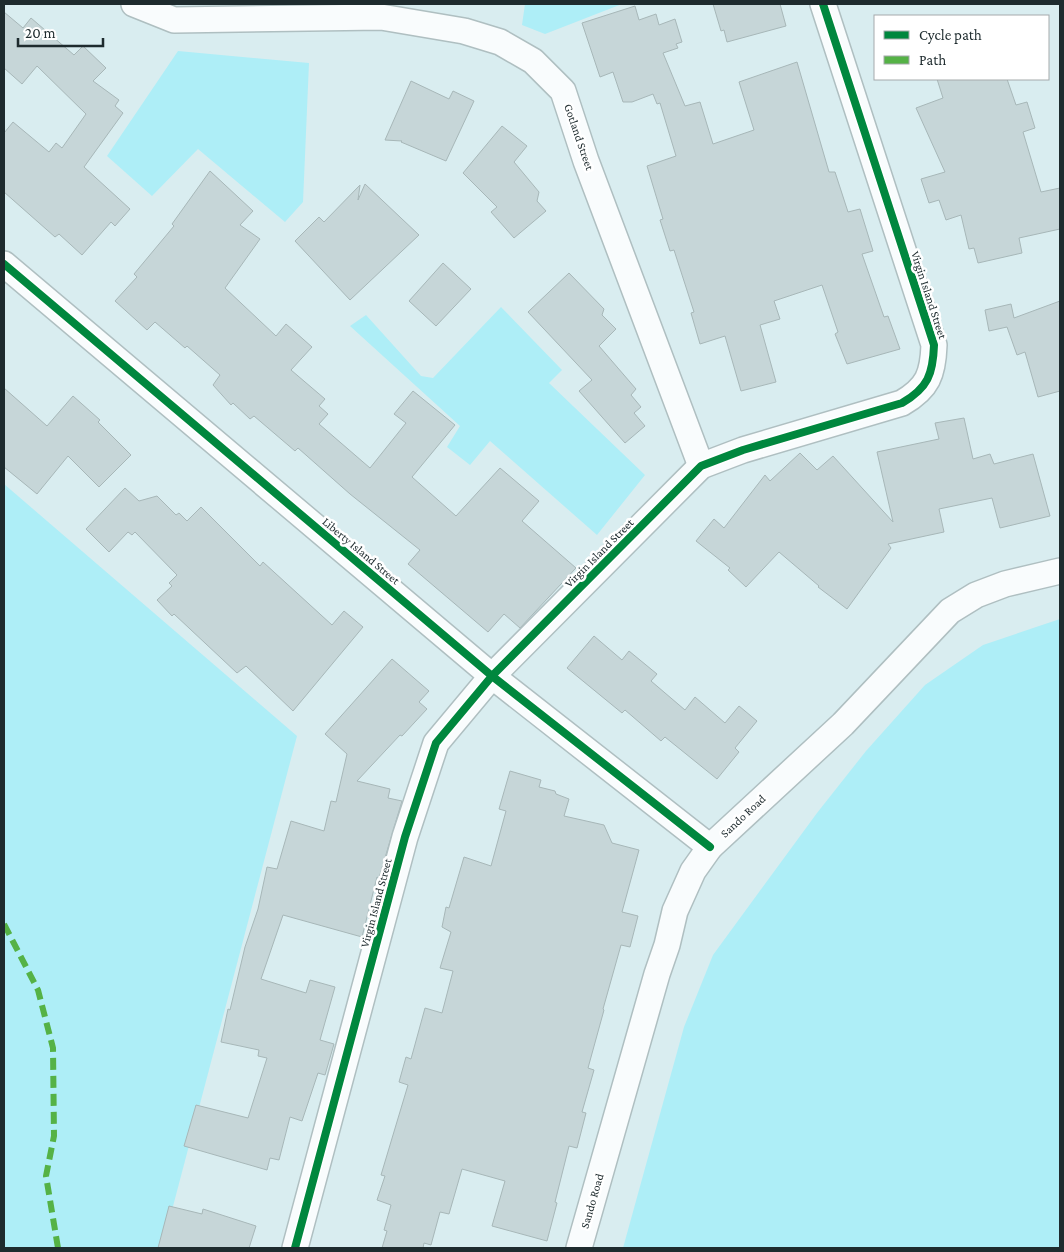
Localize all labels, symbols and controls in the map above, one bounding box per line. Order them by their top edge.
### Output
scale bar [18,15,102,47]
legend [874,15,1049,80]
text: 20 m [25,25,56,41]
text: Cycle path [919,27,982,44]
text: Path [919,52,946,68]
street label: Gotland Street [561,102,597,173]
street label: Virgin Island Street [908,249,950,342]
street label: Liberty Island Street [319,515,403,588]
street label: Virgin Island Street [562,515,637,590]
street label: Sando Road [718,791,769,840]
street label: Virgin Island Street [357,856,395,949]
street label: Sando Road [577,1171,607,1230]

